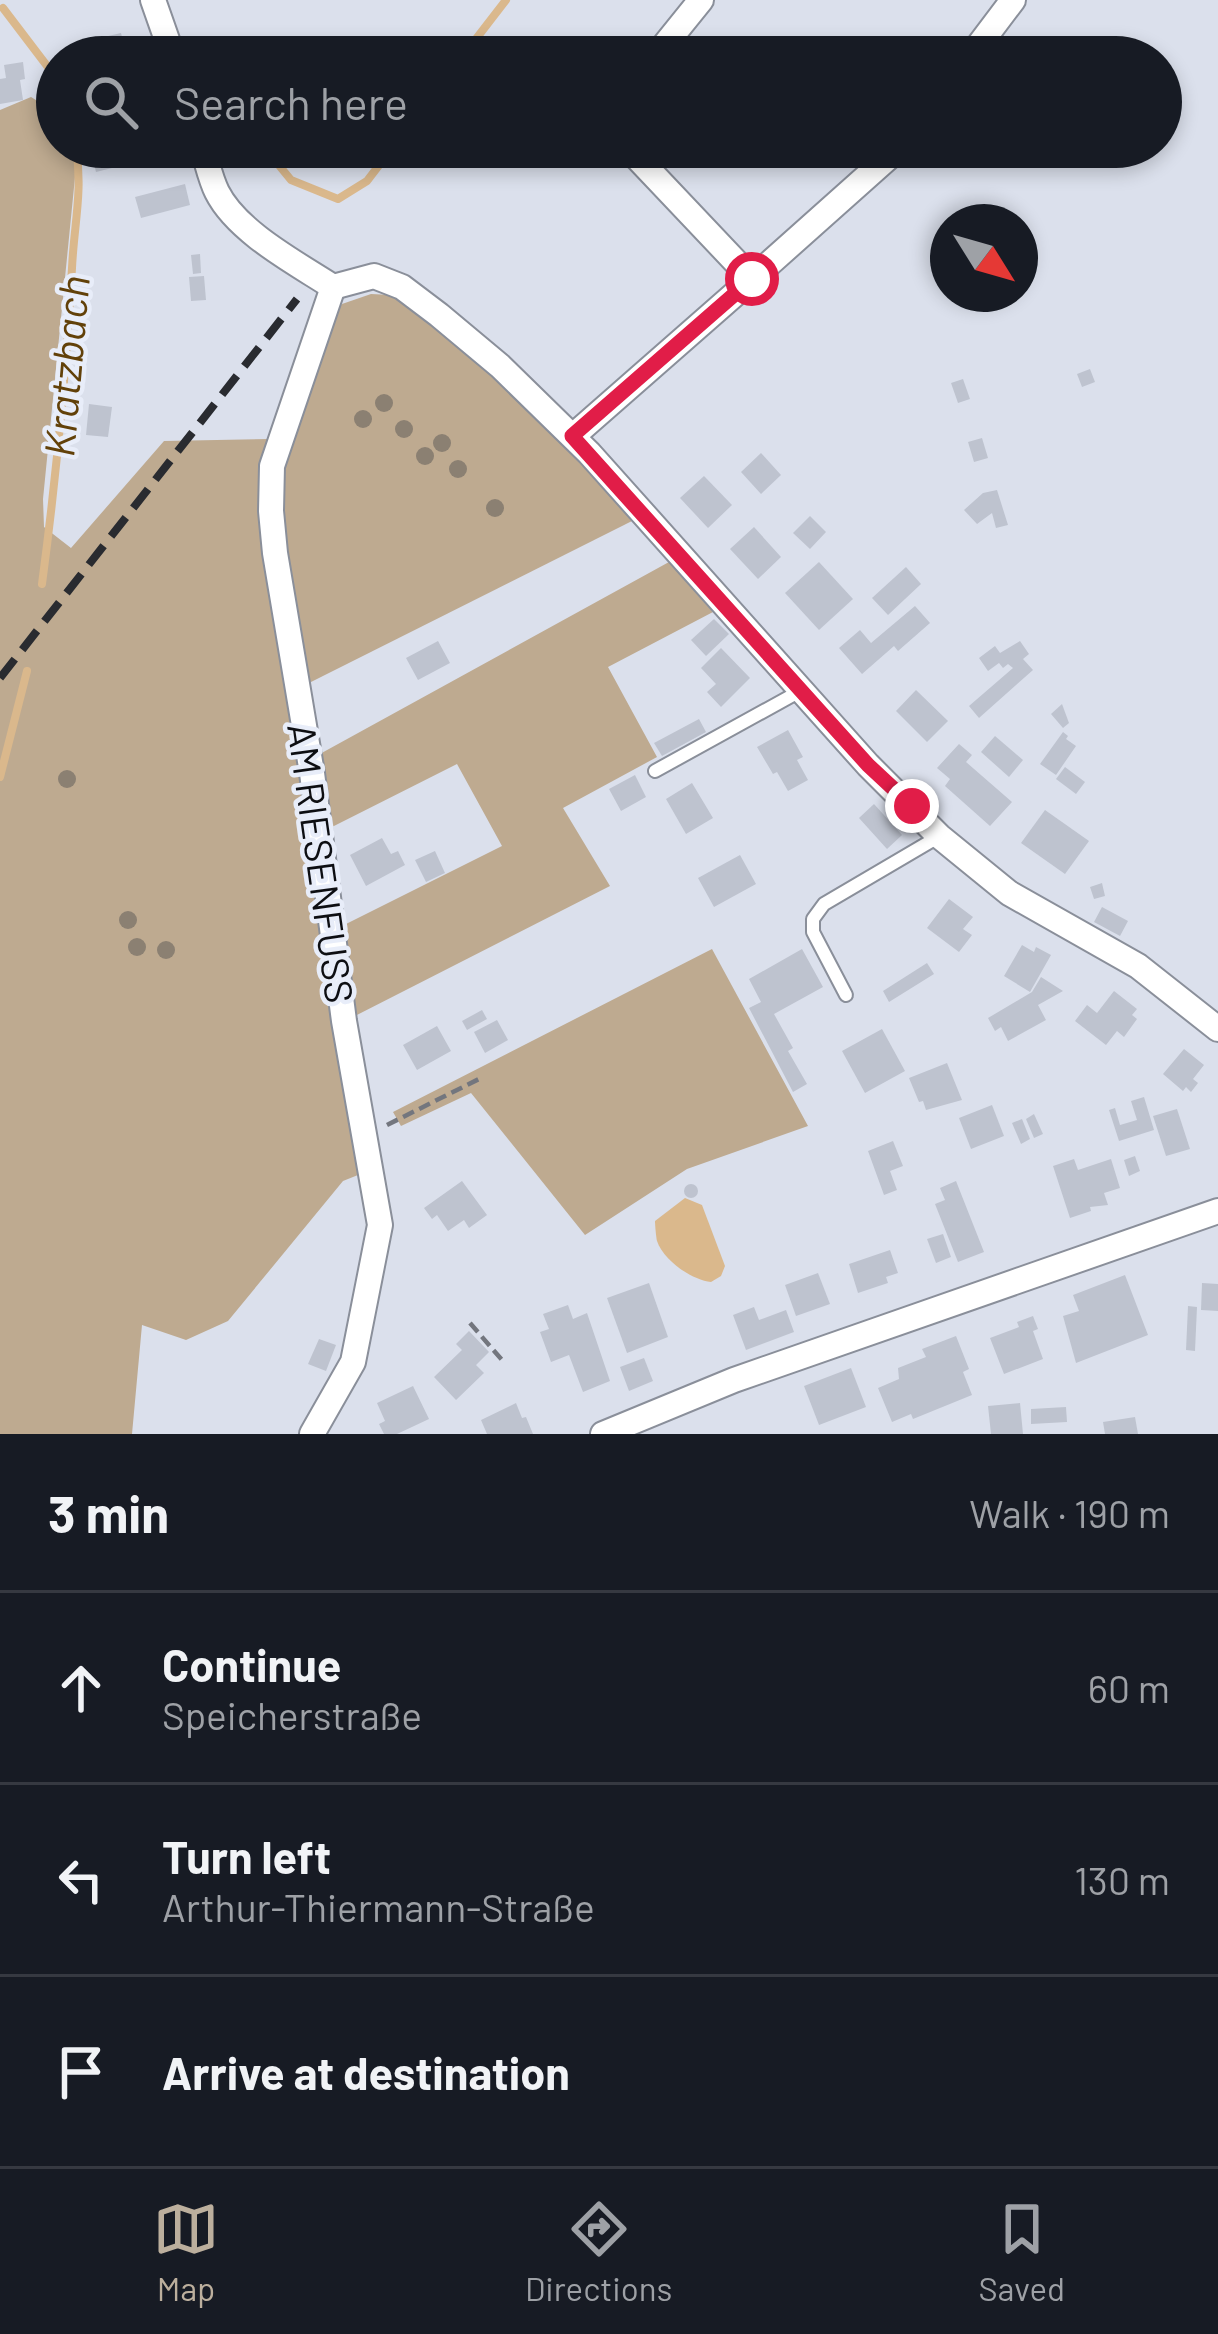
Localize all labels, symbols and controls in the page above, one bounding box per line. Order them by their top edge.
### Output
search box [36,36,1182,168]
icon: search [78,69,144,135]
text: Search here [174,75,408,129]
north arrow [930,204,1038,312]
route start [725,252,779,306]
water label: Kratzbach [32,273,98,459]
street label: AM RIESENFUSS [279,720,365,1006]
route end [885,779,939,833]
text: 3 min [48,1482,169,1543]
text: Walk · 190 m [969,1489,1170,1536]
text: Continue [162,1637,341,1691]
icon: ahead [48,1655,114,1721]
text: 60 m [1088,1664,1170,1711]
text: Speicherstraße [162,1691,422,1738]
text: Turn left [162,1829,331,1883]
icon: left [48,1847,114,1913]
text: 130 m [1074,1856,1170,1903]
text: Arthur-Thiermann-Straße [162,1883,595,1930]
icon: arrive [48,2039,114,2105]
text: Arrive at destination [162,2045,570,2099]
tab: Map [153,2196,219,2308]
tab: Directions [525,2196,672,2308]
tab: Saved [978,2196,1065,2308]

